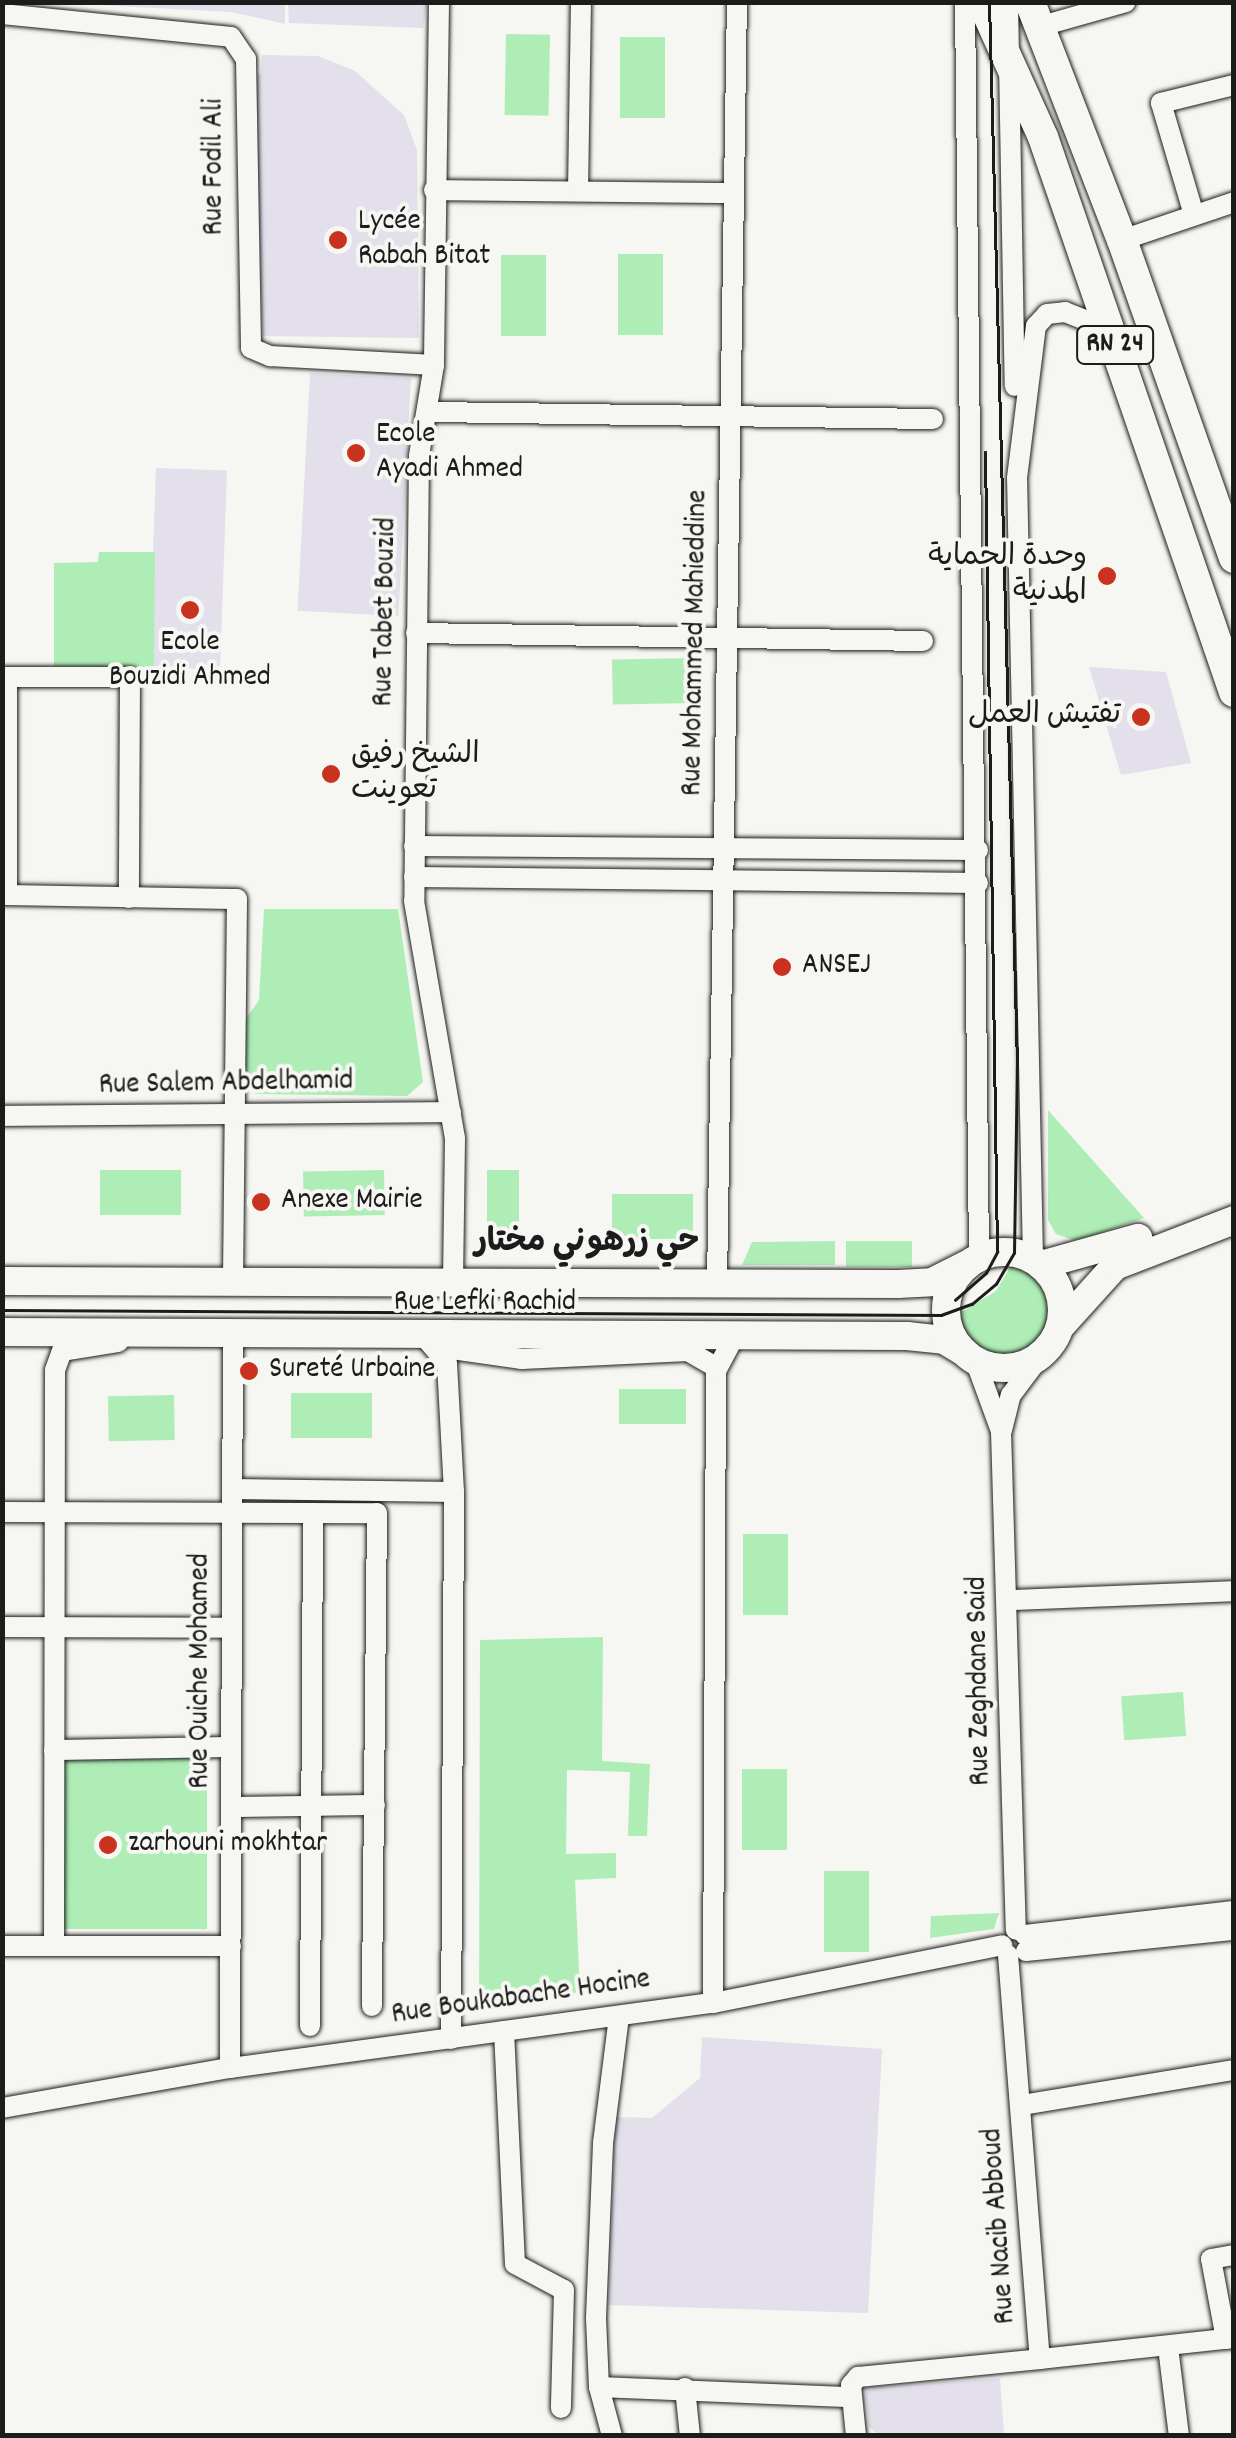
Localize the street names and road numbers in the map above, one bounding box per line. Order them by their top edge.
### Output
street label: Rue Fodil Ali [198,99,234,235]
road number: RN 24 [1075,322,1155,368]
street label: Rue Mohammed Mahieddine [676,489,718,797]
street label: Rue Tabet Bouzid [367,517,407,707]
street label: Rue Salem Abdelhamid [98,1065,354,1105]
street label: Rue Lefki Rachid [394,1286,576,1322]
street label: Rue Ouiche Mohamed [184,1553,220,1789]
street label: Rue Zeghdane Said [961,1576,1001,1786]
street label: Rue Boukabache Hocine [389,1963,653,2035]
street label: Rue Nacib Abboud [976,2127,1026,2325]

